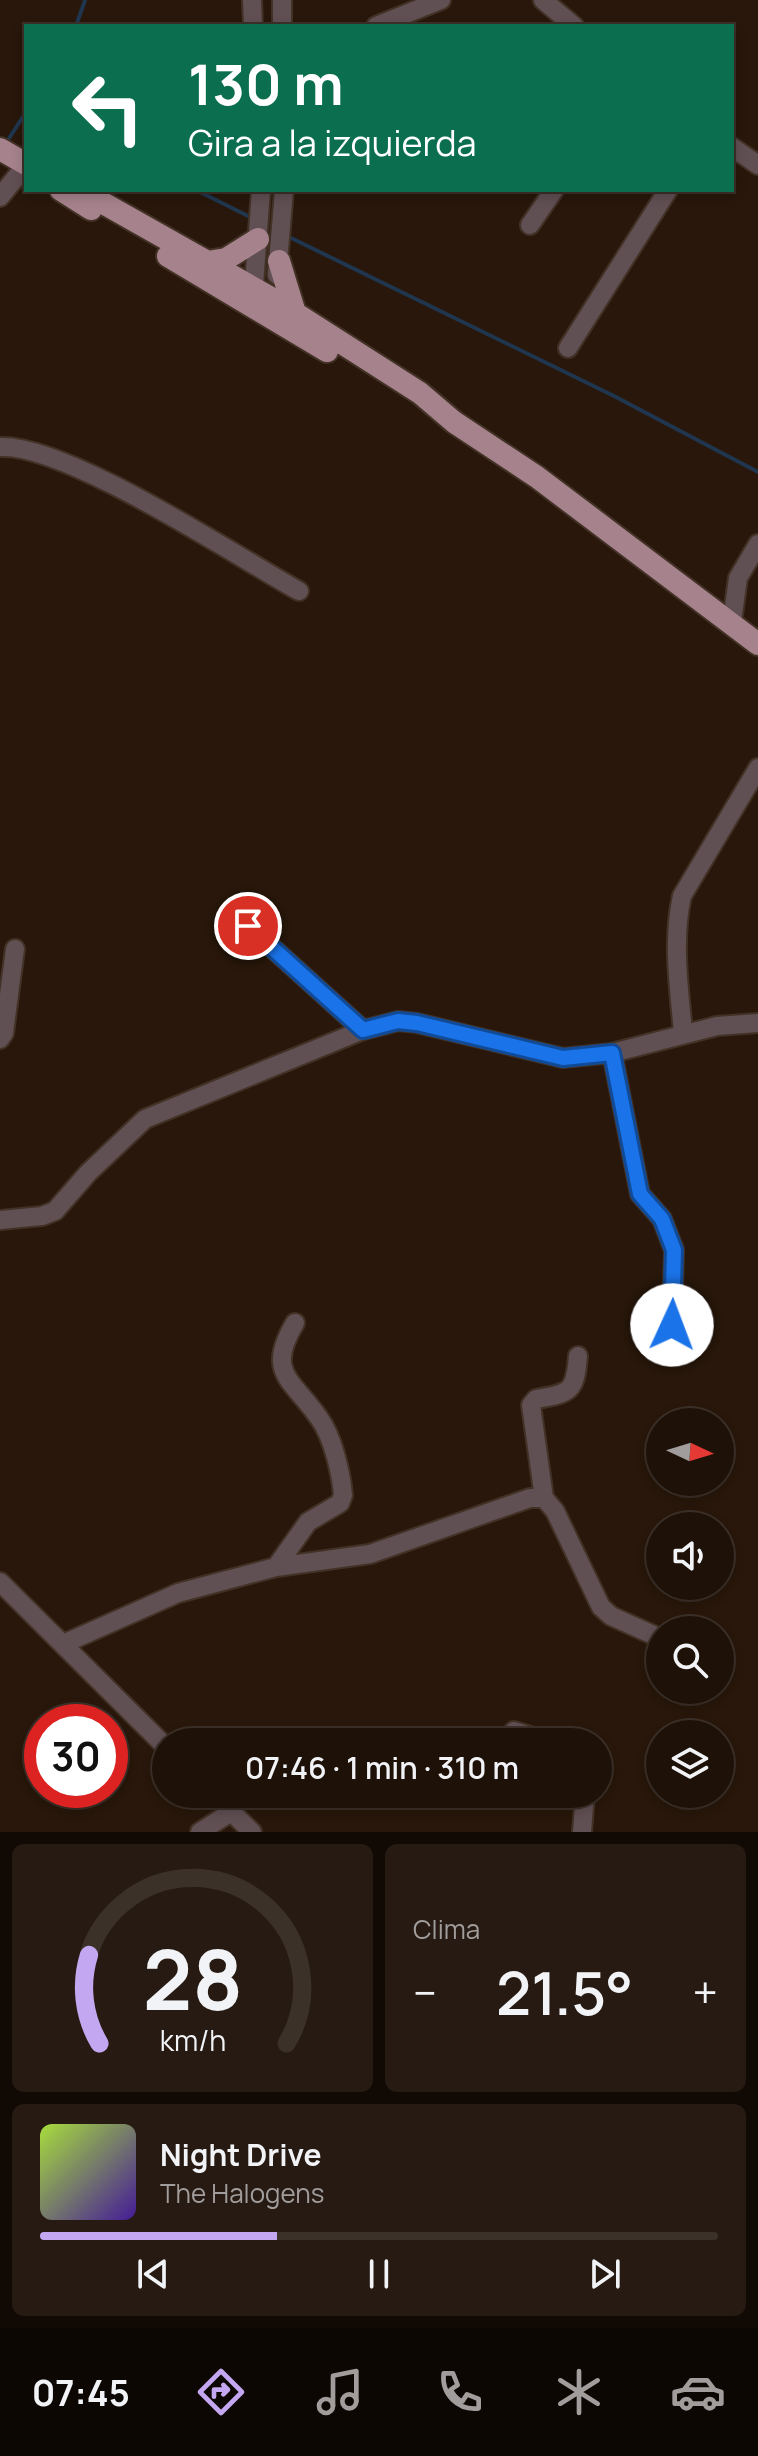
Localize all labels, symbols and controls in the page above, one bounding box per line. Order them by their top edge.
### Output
text: 130 m [188,45,344,122]
icon: left [56,56,160,160]
text: Gira a la izquierda [188,118,477,167]
pin [214,892,282,960]
icon: arrive [226,904,270,948]
position arrow [630,1283,714,1367]
north arrow [646,1408,734,1496]
map controls [646,1408,734,1808]
button: sound [646,1512,734,1600]
button: search [646,1616,734,1704]
speed limit sign: 30 [24,1704,128,1808]
button: layers [646,1720,734,1808]
text: 07:46 · 1 min · 310 m [245,1747,519,1788]
text: Clima [413,1911,480,1947]
text: 28 [142,1921,243,2035]
text: 21.5° [496,1951,633,2033]
text: − [413,1962,437,2022]
text: + [693,1962,718,2022]
text: km/h [159,2021,226,2060]
text: Night Drive [160,2134,322,2175]
text: The Halogens [160,2175,324,2211]
icon: previous [131,2252,175,2296]
icon: pause [357,2252,401,2296]
icon: next [583,2252,627,2296]
icon: directions [193,2364,249,2420]
icon: music [312,2364,368,2420]
icon: phone [432,2364,488,2420]
icon: climate [551,2364,607,2420]
icon: car [670,2364,726,2420]
text: 07:45 [32,2368,130,2417]

